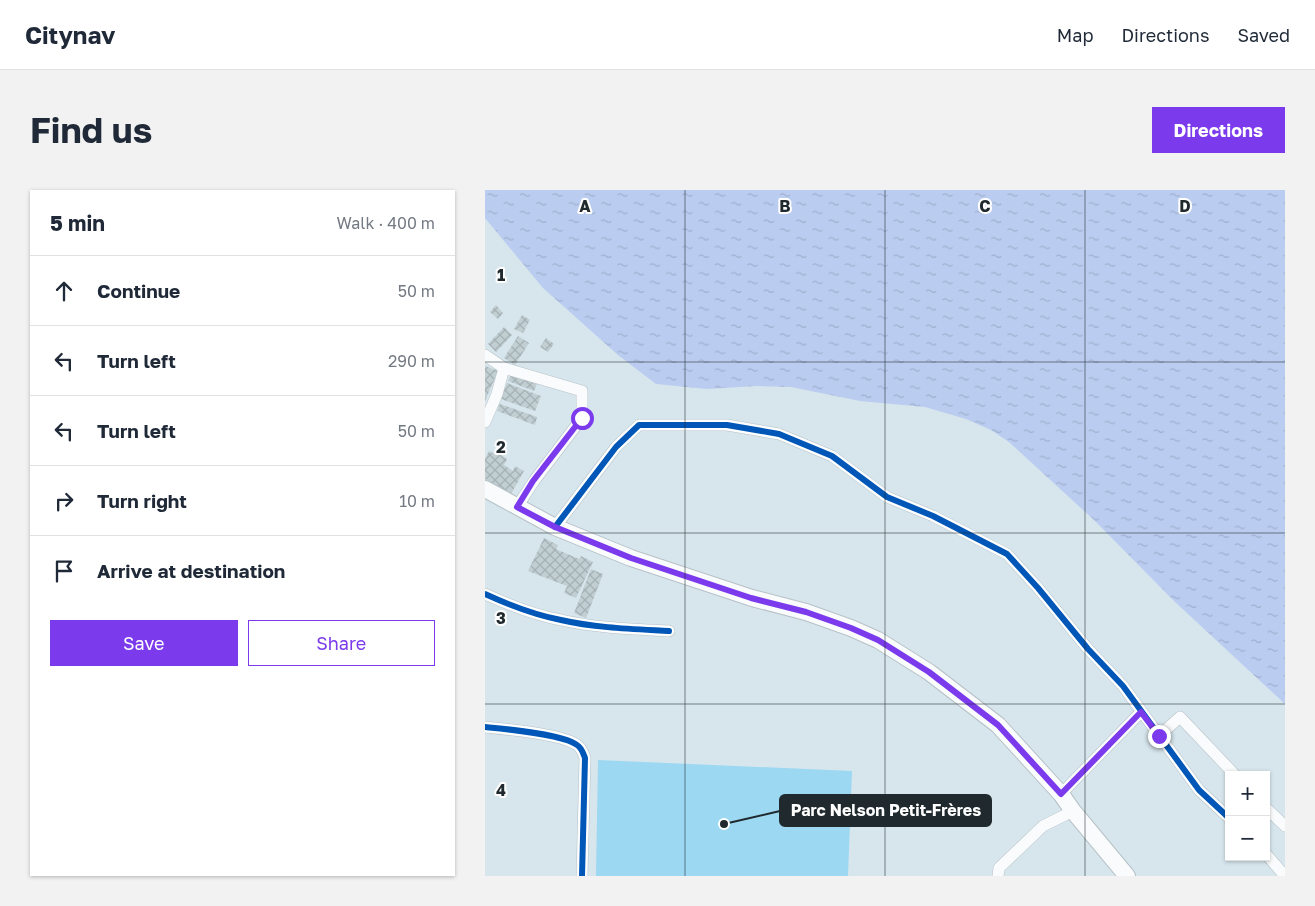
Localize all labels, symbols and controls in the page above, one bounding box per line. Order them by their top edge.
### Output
text: Citynav [25,20,115,49]
text: Map [1057,24,1093,46]
text: Directions [1121,24,1209,46]
text: Saved [1237,24,1290,46]
button: Directions [1152,107,1285,153]
text: Find us [30,109,152,151]
text: A [579,196,591,216]
text: B [779,196,791,216]
text: C [979,196,991,216]
text: D [1179,196,1191,216]
text: 5 min [50,210,105,236]
text: Walk · 400 m [337,213,435,233]
text: 1 [497,265,505,285]
icon: ahead [50,277,78,305]
text: Continue [97,279,180,302]
text: 50 m [398,281,435,301]
icon: left [50,347,78,375]
text: Turn left [97,349,176,372]
text: 290 m [388,351,435,371]
route start [571,407,594,430]
icon: left [50,417,78,445]
text: Turn left [97,419,176,442]
text: 50 m [398,421,435,441]
text: 2 [496,437,506,457]
icon: right [50,487,78,515]
text: Turn right [97,489,187,512]
text: 10 m [399,491,435,511]
icon: arrive [50,557,78,585]
text: Arrive at destination [97,559,285,582]
text: 3 [496,608,506,628]
button: Save [50,620,238,666]
button: Share [248,620,435,666]
route end [1148,725,1171,748]
map controls [1225,771,1270,861]
button: + [1225,771,1270,816]
text: 4 [496,780,506,800]
callout: Parc Nelson Petit-Frères [780,795,991,826]
text: Parc Nelson Petit-Frères [791,800,981,820]
button: − [1225,816,1270,861]

